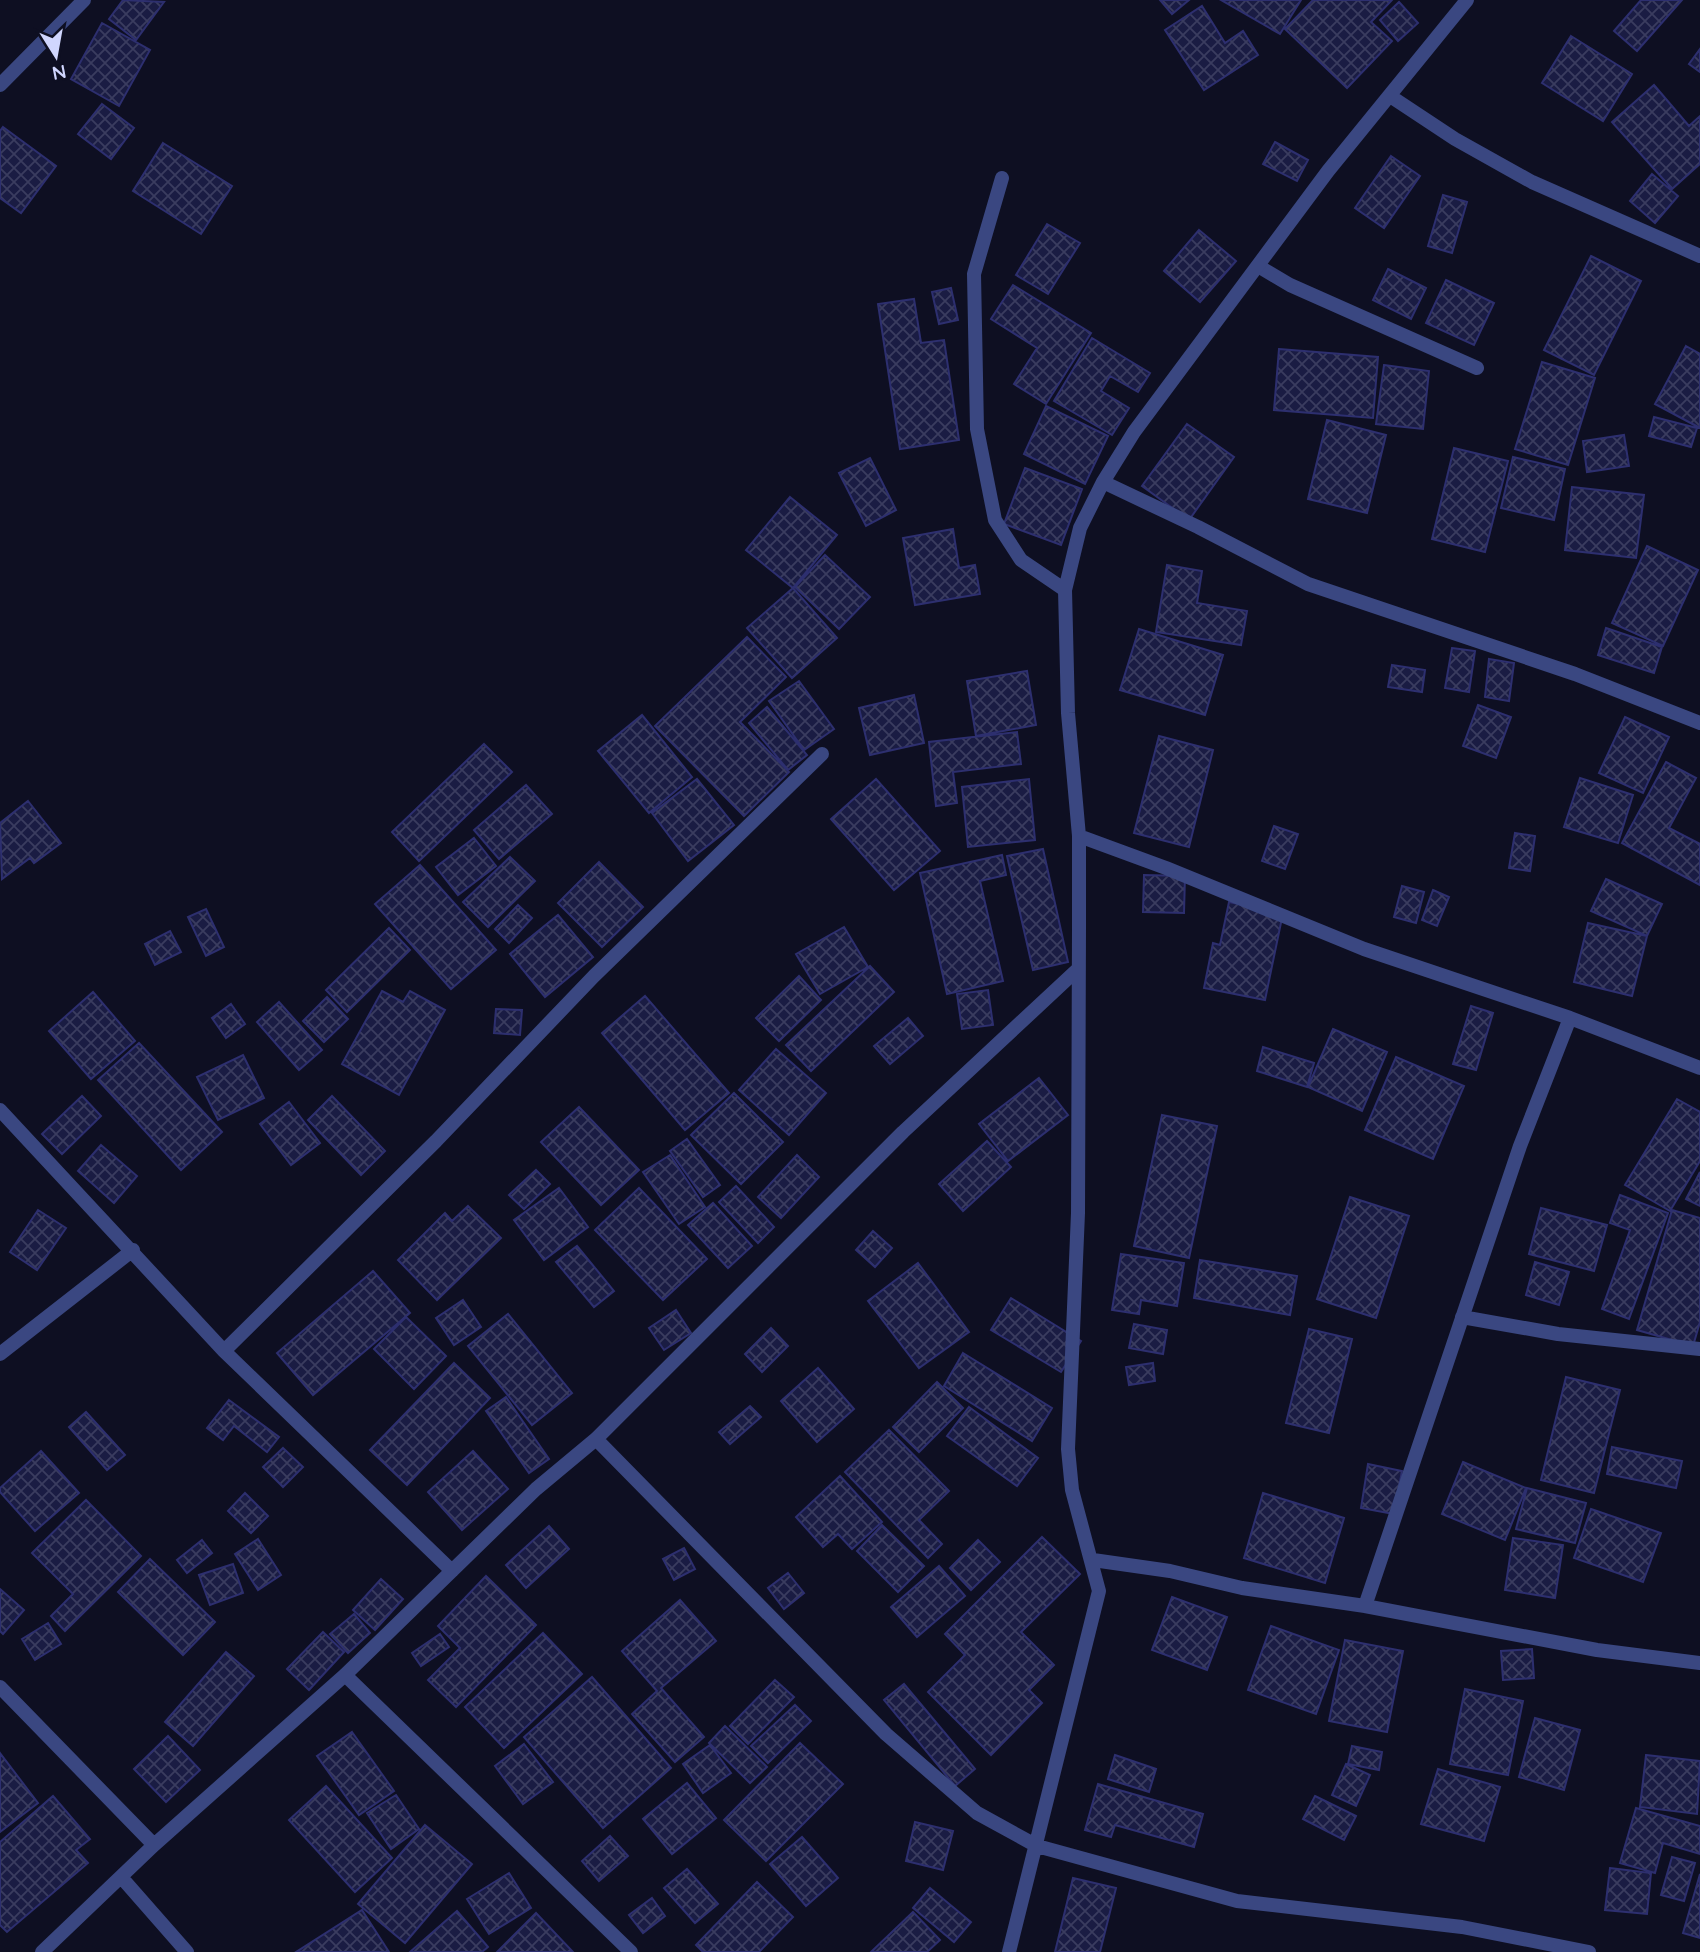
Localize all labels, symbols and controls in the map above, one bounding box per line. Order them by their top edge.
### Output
north arrow [21,21,91,91]
text: N [50,60,68,86]

